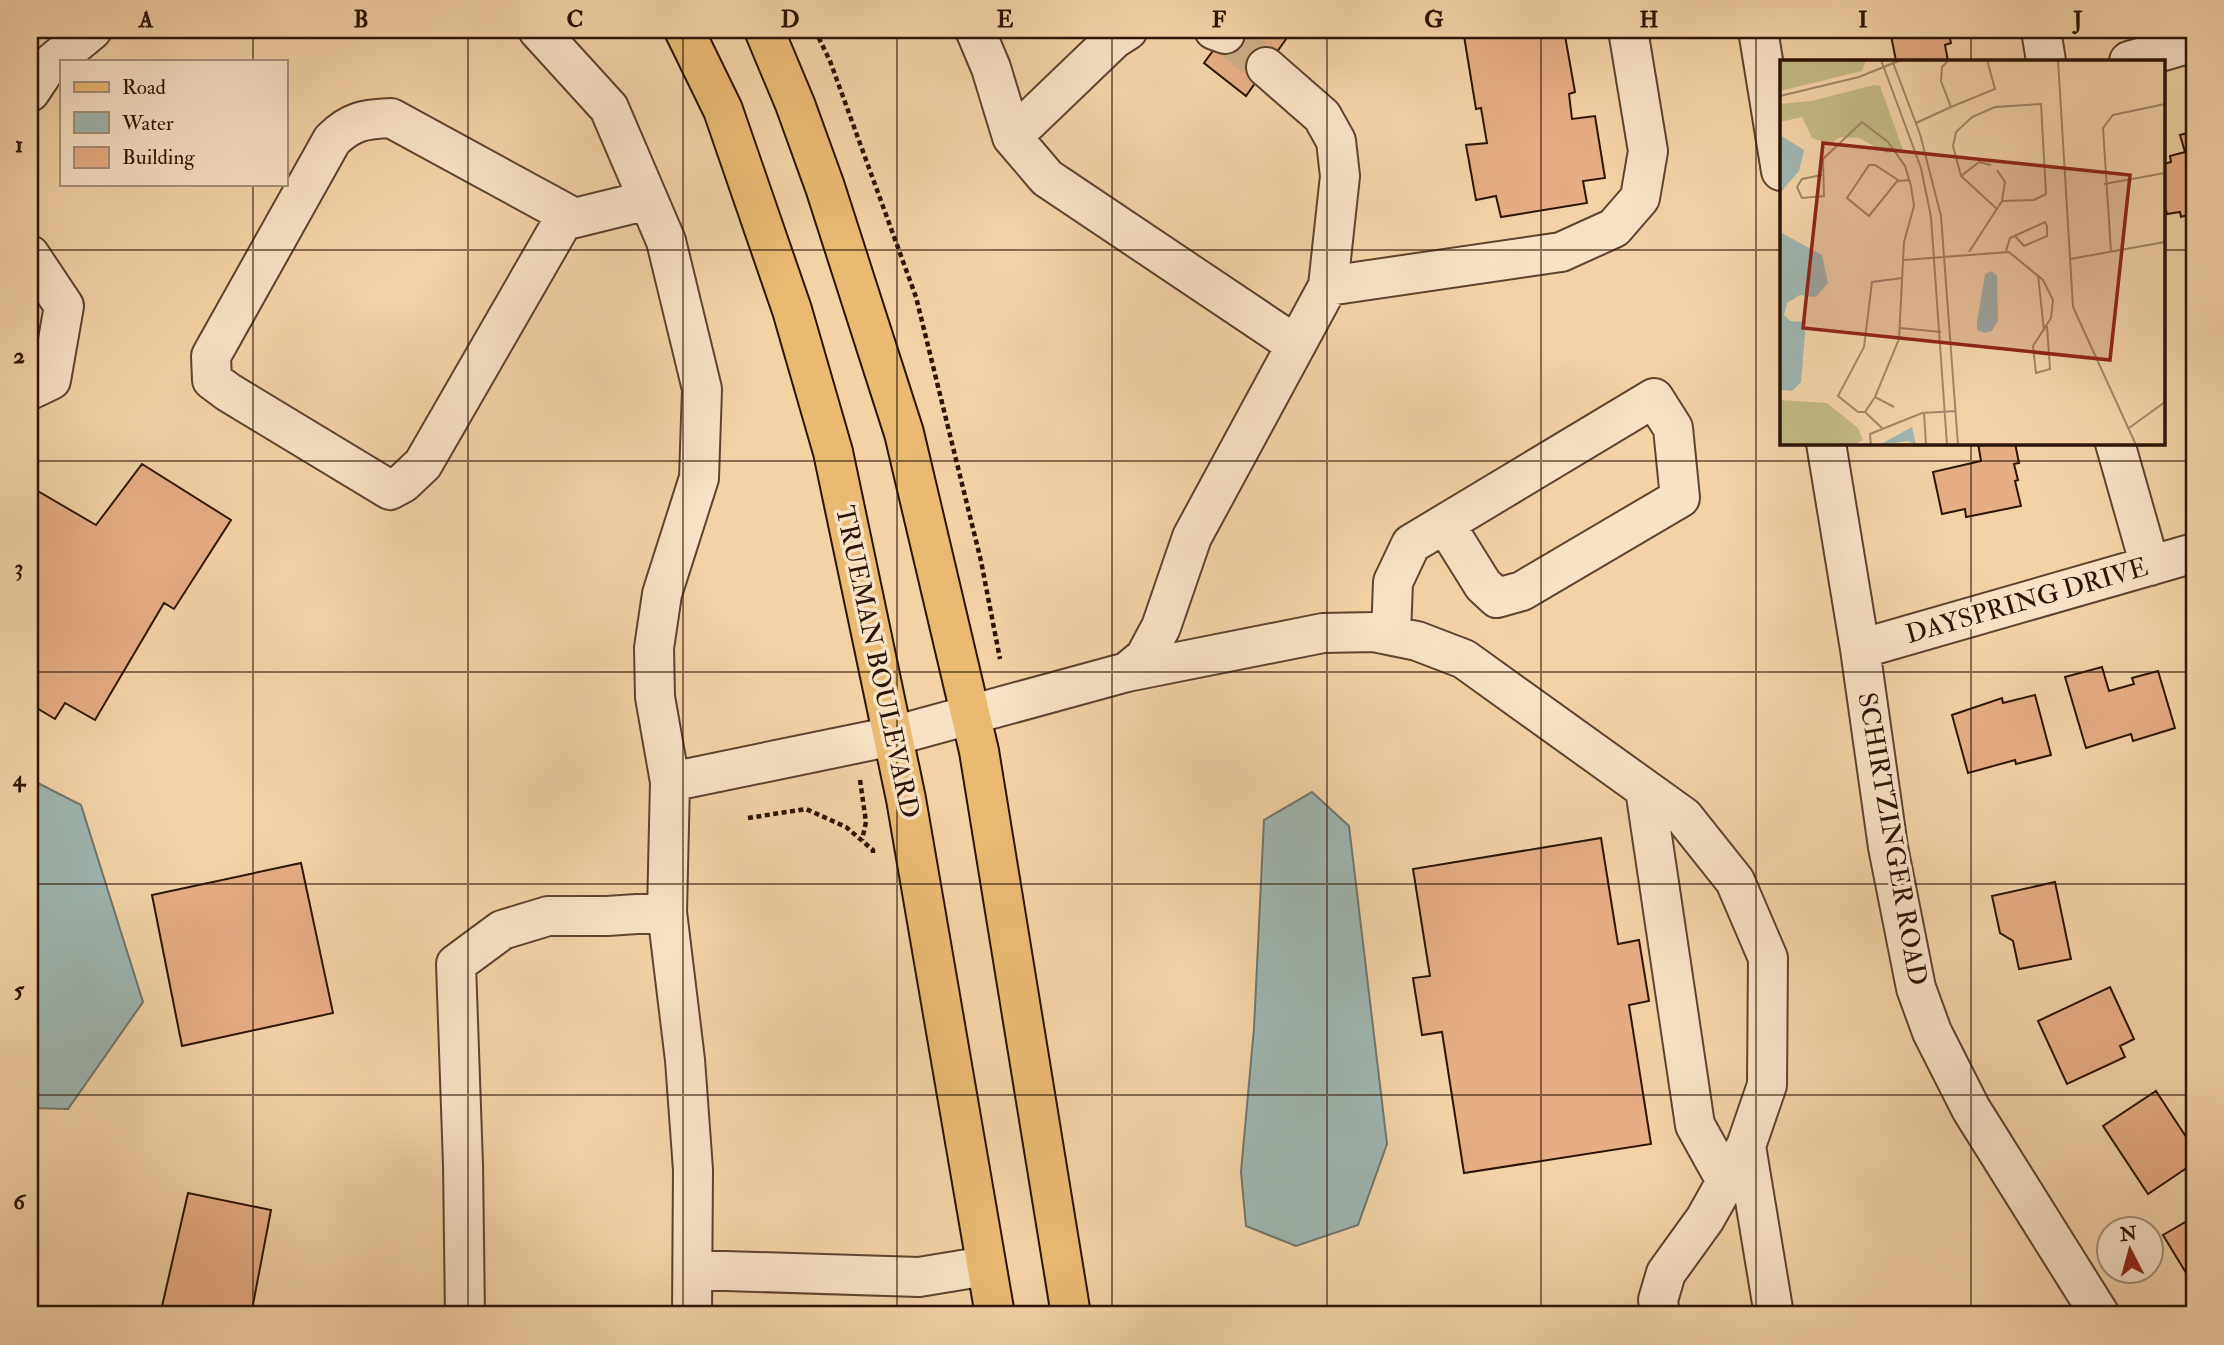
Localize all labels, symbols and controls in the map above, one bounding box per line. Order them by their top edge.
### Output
text: A [138,5,154,34]
text: B [353,5,369,34]
text: C [567,5,583,34]
text: D [781,5,799,34]
text: E [997,5,1014,34]
text: F [1212,5,1227,34]
text: G [1424,5,1444,34]
text: H [1640,5,1659,34]
text: I [1858,5,1868,34]
text: J [2072,5,2083,35]
legend [60,60,287,186]
inset map [1780,60,2164,444]
text: Road [122,74,167,101]
text: Water [121,110,174,137]
text: 1 [15,130,23,159]
text: Building [122,144,195,171]
text: 2 [13,341,25,370]
street label: TRUEMAN BOULEVARD [828,503,926,821]
street label: DAYSPRING DRIVE [1902,551,2152,651]
text: 3 [15,553,23,582]
street label: SCHIRTZINGER ROAD [1850,690,1934,988]
text: 4 [12,764,27,793]
text: 5 [14,975,25,1004]
text: 6 [13,1187,27,1216]
north arrow [2094,1216,2164,1286]
text: N [2118,1221,2139,1247]

